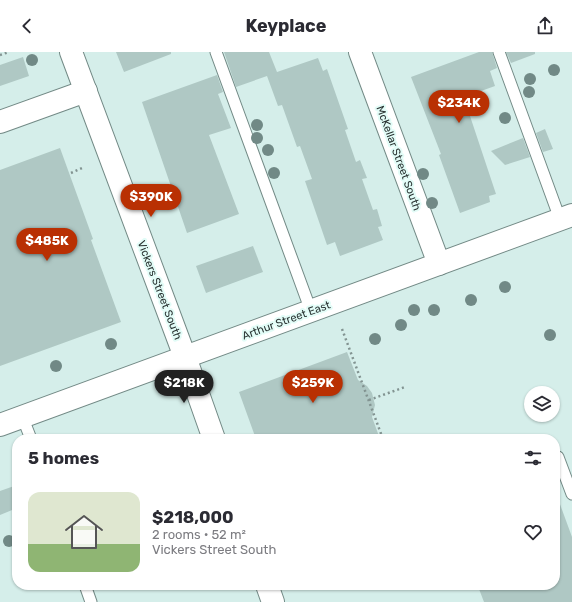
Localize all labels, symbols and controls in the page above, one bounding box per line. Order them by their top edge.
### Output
icon: back [16,15,38,37]
text: Keyplace [246,15,326,37]
icon: share [534,15,556,37]
pin: $234K [431,90,487,124]
text: $234K [437,95,481,110]
street label: McKellar Street South [374,104,424,212]
pin: $390K [123,184,179,218]
text: $390K [129,189,173,204]
pin: $485K [19,228,75,262]
text: $485K [25,233,69,248]
street label: Vickers Street South [135,239,184,342]
street label: Arthur Street East [240,298,333,342]
pin: $218K [156,370,212,404]
pin: $259K [285,370,341,404]
text: $218K [163,375,205,390]
text: $259K [292,375,334,390]
map controls [524,386,560,422]
button: layers [524,386,560,422]
icon: filters [522,447,544,469]
text: 5 homes [28,448,99,468]
text: $218,000 [152,507,234,527]
icon: home [60,508,108,556]
icon: heart [522,521,544,543]
text: 2 rooms · 52 m² [152,527,246,542]
text: Vickers Street South [152,542,276,557]

